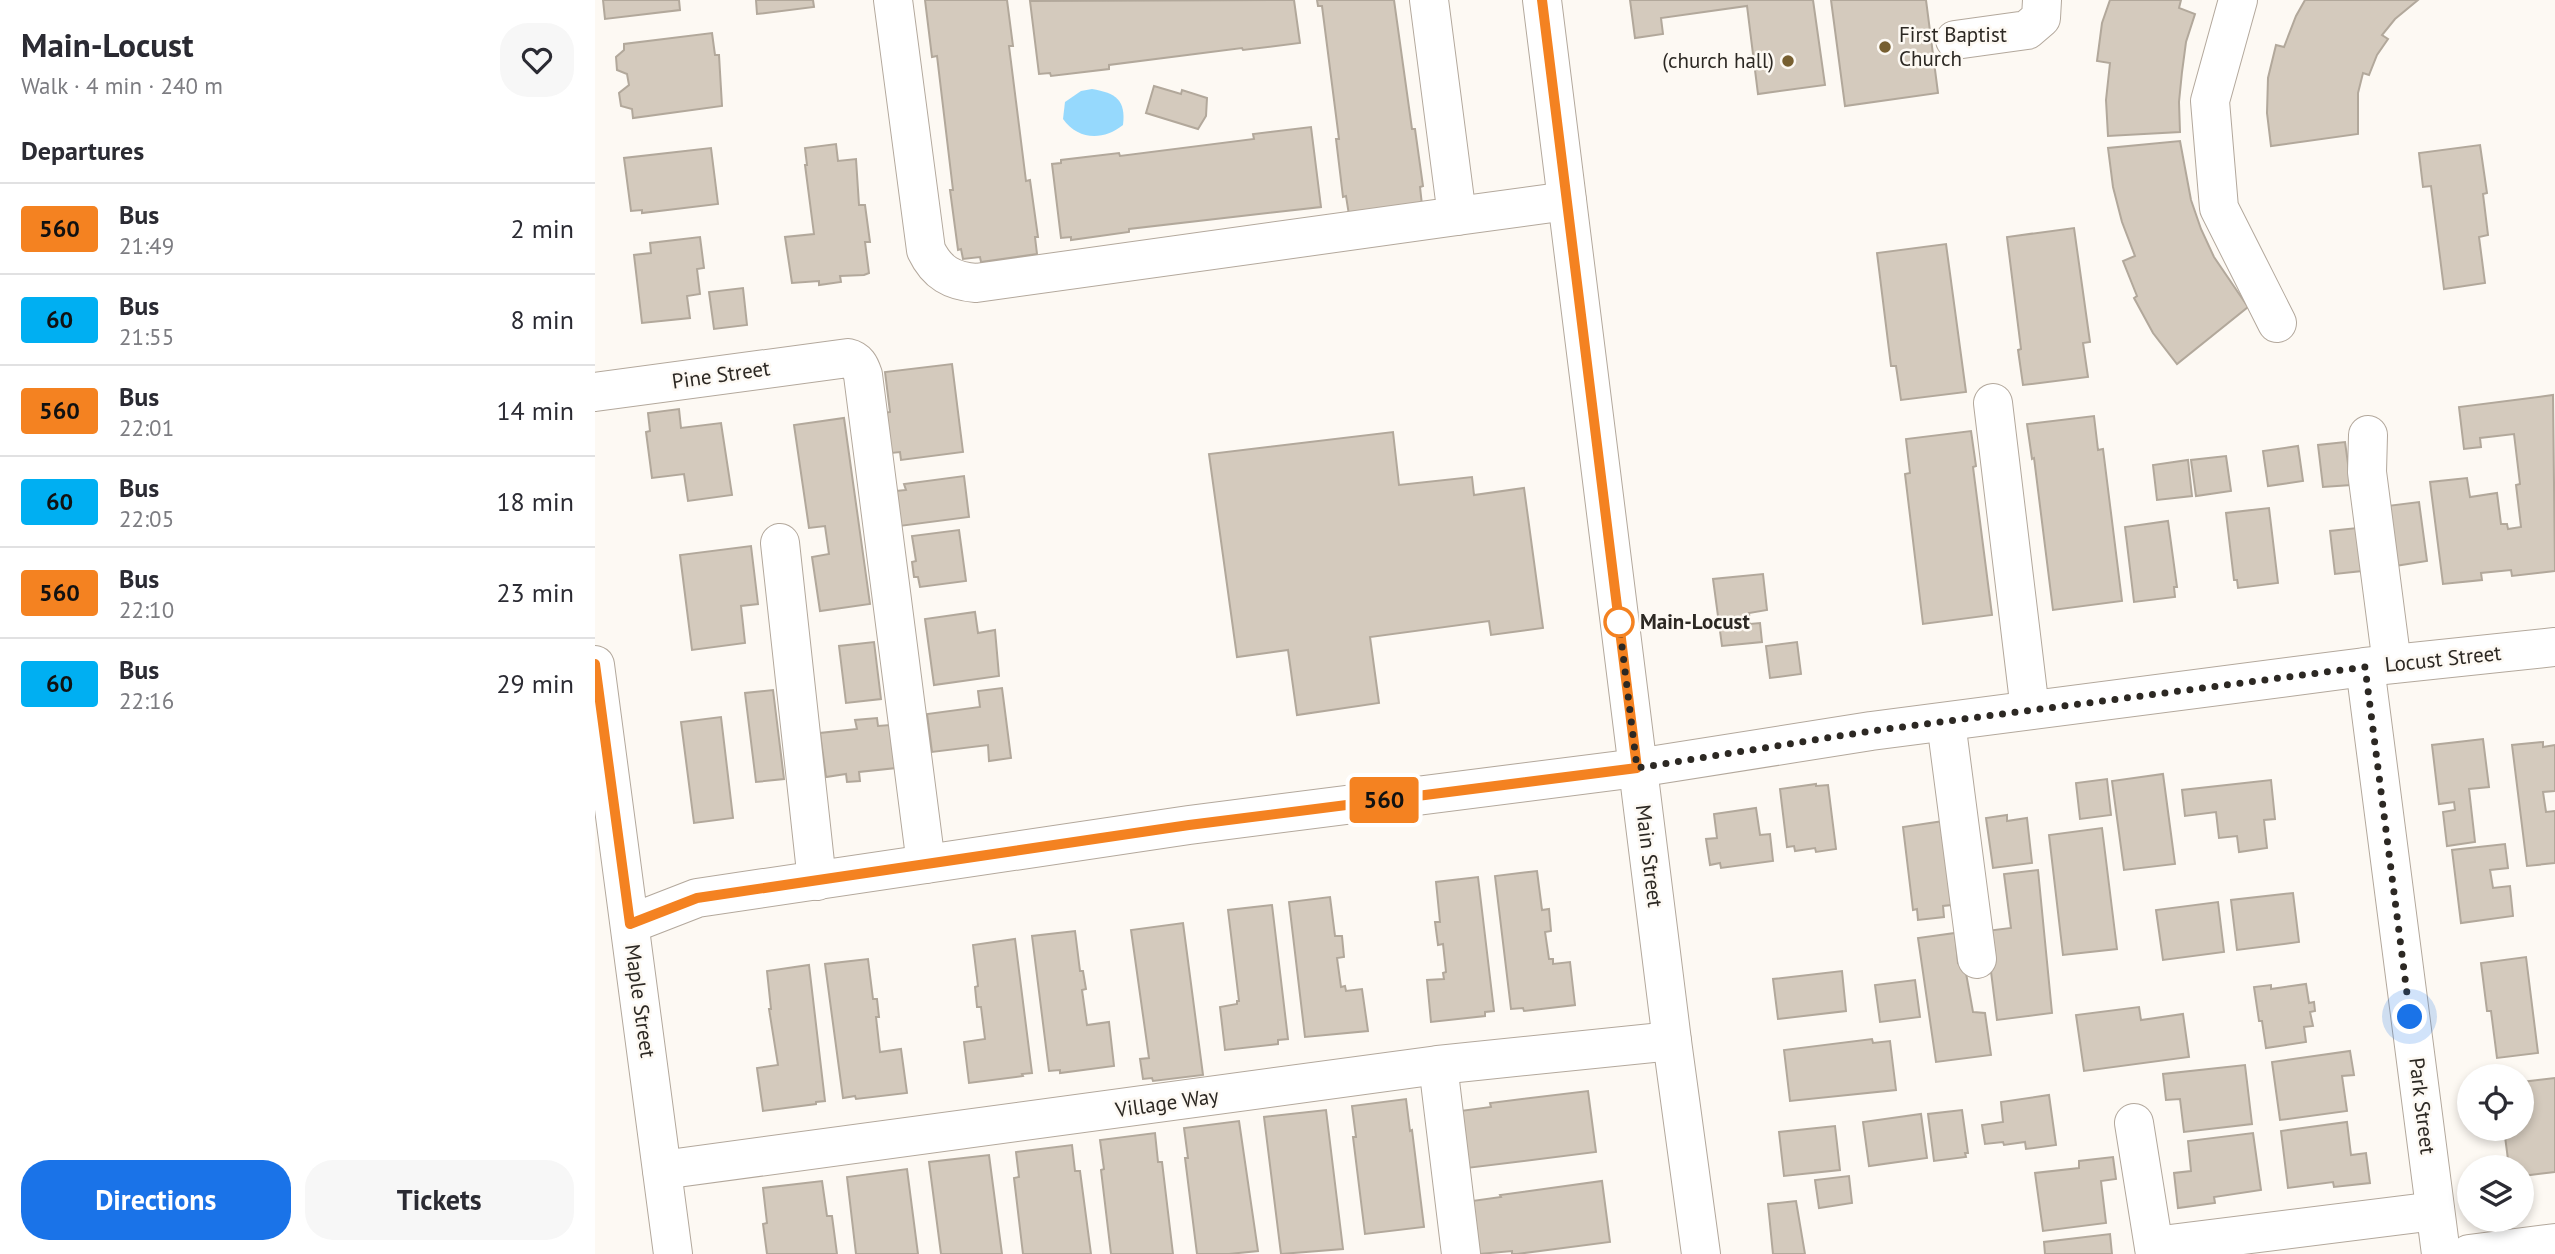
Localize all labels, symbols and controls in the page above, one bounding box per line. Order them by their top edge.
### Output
place label: First Baptist Church [1899,21,2007,72]
text: Main-Locust [21,23,194,66]
button: heart [500,23,574,97]
marker: First Baptist Church [1877,39,1893,55]
place label: (church hall) [1662,47,1774,74]
marker: (church hall) [1780,53,1796,69]
text: Walk · 4 min · 240 m [21,71,223,100]
text: Departures [21,134,144,167]
text: Bus [119,198,159,231]
text: 2 min [511,212,574,245]
text: 560 [39,213,80,244]
text: 21:49 [119,231,174,260]
text: Bus [119,289,159,322]
text: 8 min [511,303,574,336]
text: 60 [46,304,73,335]
text: 21:55 [119,322,174,351]
street label: Pine Street [670,354,772,395]
text: Bus [119,380,159,413]
text: 14 min [496,394,574,427]
text: 560 [39,395,80,426]
text: 22:01 [119,413,174,442]
text: Bus [119,471,159,504]
text: 18 min [496,485,574,518]
text: 60 [46,486,73,517]
text: 22:05 [119,504,174,533]
text: Bus [119,562,159,595]
text: 23 min [496,576,574,609]
text: 560 [39,577,80,608]
text: 22:10 [119,595,174,624]
marker: Main-Locust [1604,607,1634,637]
place label: Main-Locust [1640,608,1750,635]
street label: Locust Street [2383,639,2502,678]
text: Bus [119,653,159,686]
text: 29 min [496,667,574,700]
text: 60 [46,668,73,699]
text: 22:16 [119,686,174,715]
line badge: 560 [1344,777,1424,823]
text: 560 [1364,784,1404,815]
street label: Main Street [1630,803,1669,909]
street label: Maple Street [619,942,662,1059]
your location [2392,999,2427,1034]
street label: Park Street [2403,1056,2442,1156]
map controls [2457,1064,2534,1232]
button: locate [2457,1064,2534,1141]
street label: Village Way [1113,1082,1221,1123]
button: layers [2457,1155,2534,1232]
button: Directions [21,1160,291,1240]
button: Tickets [305,1160,574,1240]

